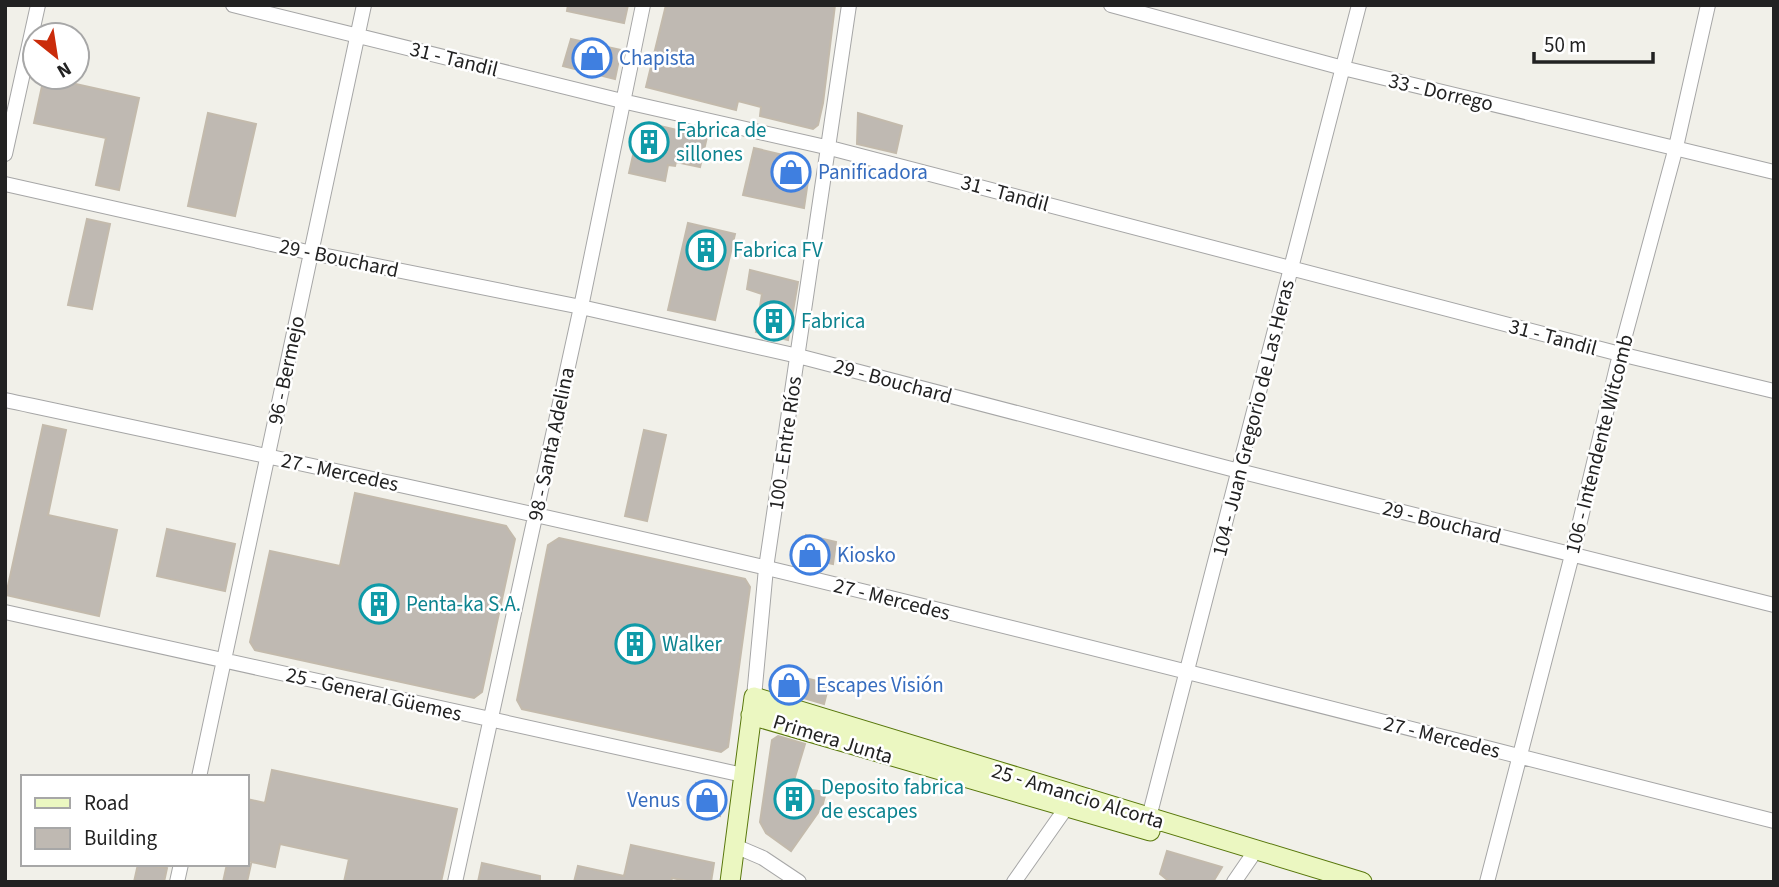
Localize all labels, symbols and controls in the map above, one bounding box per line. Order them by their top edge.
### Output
north arrow [21,21,91,91]
scale bar [1534,21,1653,65]
text: 50 m [1544,30,1586,60]
street label: 31 - Tandil [407,34,501,84]
shop icon: Chapista [571,37,613,79]
place label: Chapista [619,43,695,73]
text: N [52,55,76,84]
street label: 33 - Dorrego [1386,65,1496,119]
place label: Fabrica de sillones [676,115,767,169]
building icon: Fabrica de sillones [628,121,670,163]
shop icon: Panificadora [770,151,812,193]
place label: Panificadora [818,157,928,187]
street label: 31 - Tandil [958,167,1052,219]
building icon: Fabrica FV [685,229,727,271]
street label: 29 - Bouchard [277,231,401,285]
place label: Fabrica FV [733,235,823,265]
street label: 104 - Juan Gregorio de Las Heras [1204,276,1302,560]
building icon: Fabrica [753,300,795,342]
place label: Fabrica [801,306,865,336]
street label: 31 - Tandil [1506,311,1600,363]
street label: 96 - Bermejo [260,313,312,427]
street label: 106 - Intendente Witcomb [1557,331,1641,557]
street label: 29 - Bouchard [831,351,955,411]
street label: 98 - Santa Adelina [520,364,582,524]
street label: 100 - Entre Ríos [761,374,809,512]
street label: 27 - Mercedes [279,445,402,499]
street label: 29 - Bouchard [1380,493,1504,551]
shop icon: Kiosko [789,534,831,576]
place label: Kiosko [837,540,896,570]
street label: 27 - Mercedes [831,570,954,628]
building icon: Penta-ka S.A. [358,583,400,625]
place label: Penta-ka S.A. [406,589,521,619]
building icon: Walker [614,623,656,665]
place label: Walker [662,629,723,659]
street label: 25 - General Güemes [283,659,465,729]
shop icon: Escapes Visión [768,664,810,706]
place label: Escapes Visión [816,670,944,700]
street label: Primera Junta [769,707,897,771]
street label: 27 - Mercedes [1381,708,1504,766]
street label: 25 - Amancio Alcorta [988,756,1168,836]
place label: Deposito fabrica de escapes [821,772,964,826]
legend [21,775,248,866]
building icon: Deposito fabrica de escapes [773,778,815,820]
shop icon: Venus [686,779,728,821]
place label: Venus [627,785,680,815]
text: Road [84,788,129,818]
text: Building [84,823,158,853]

